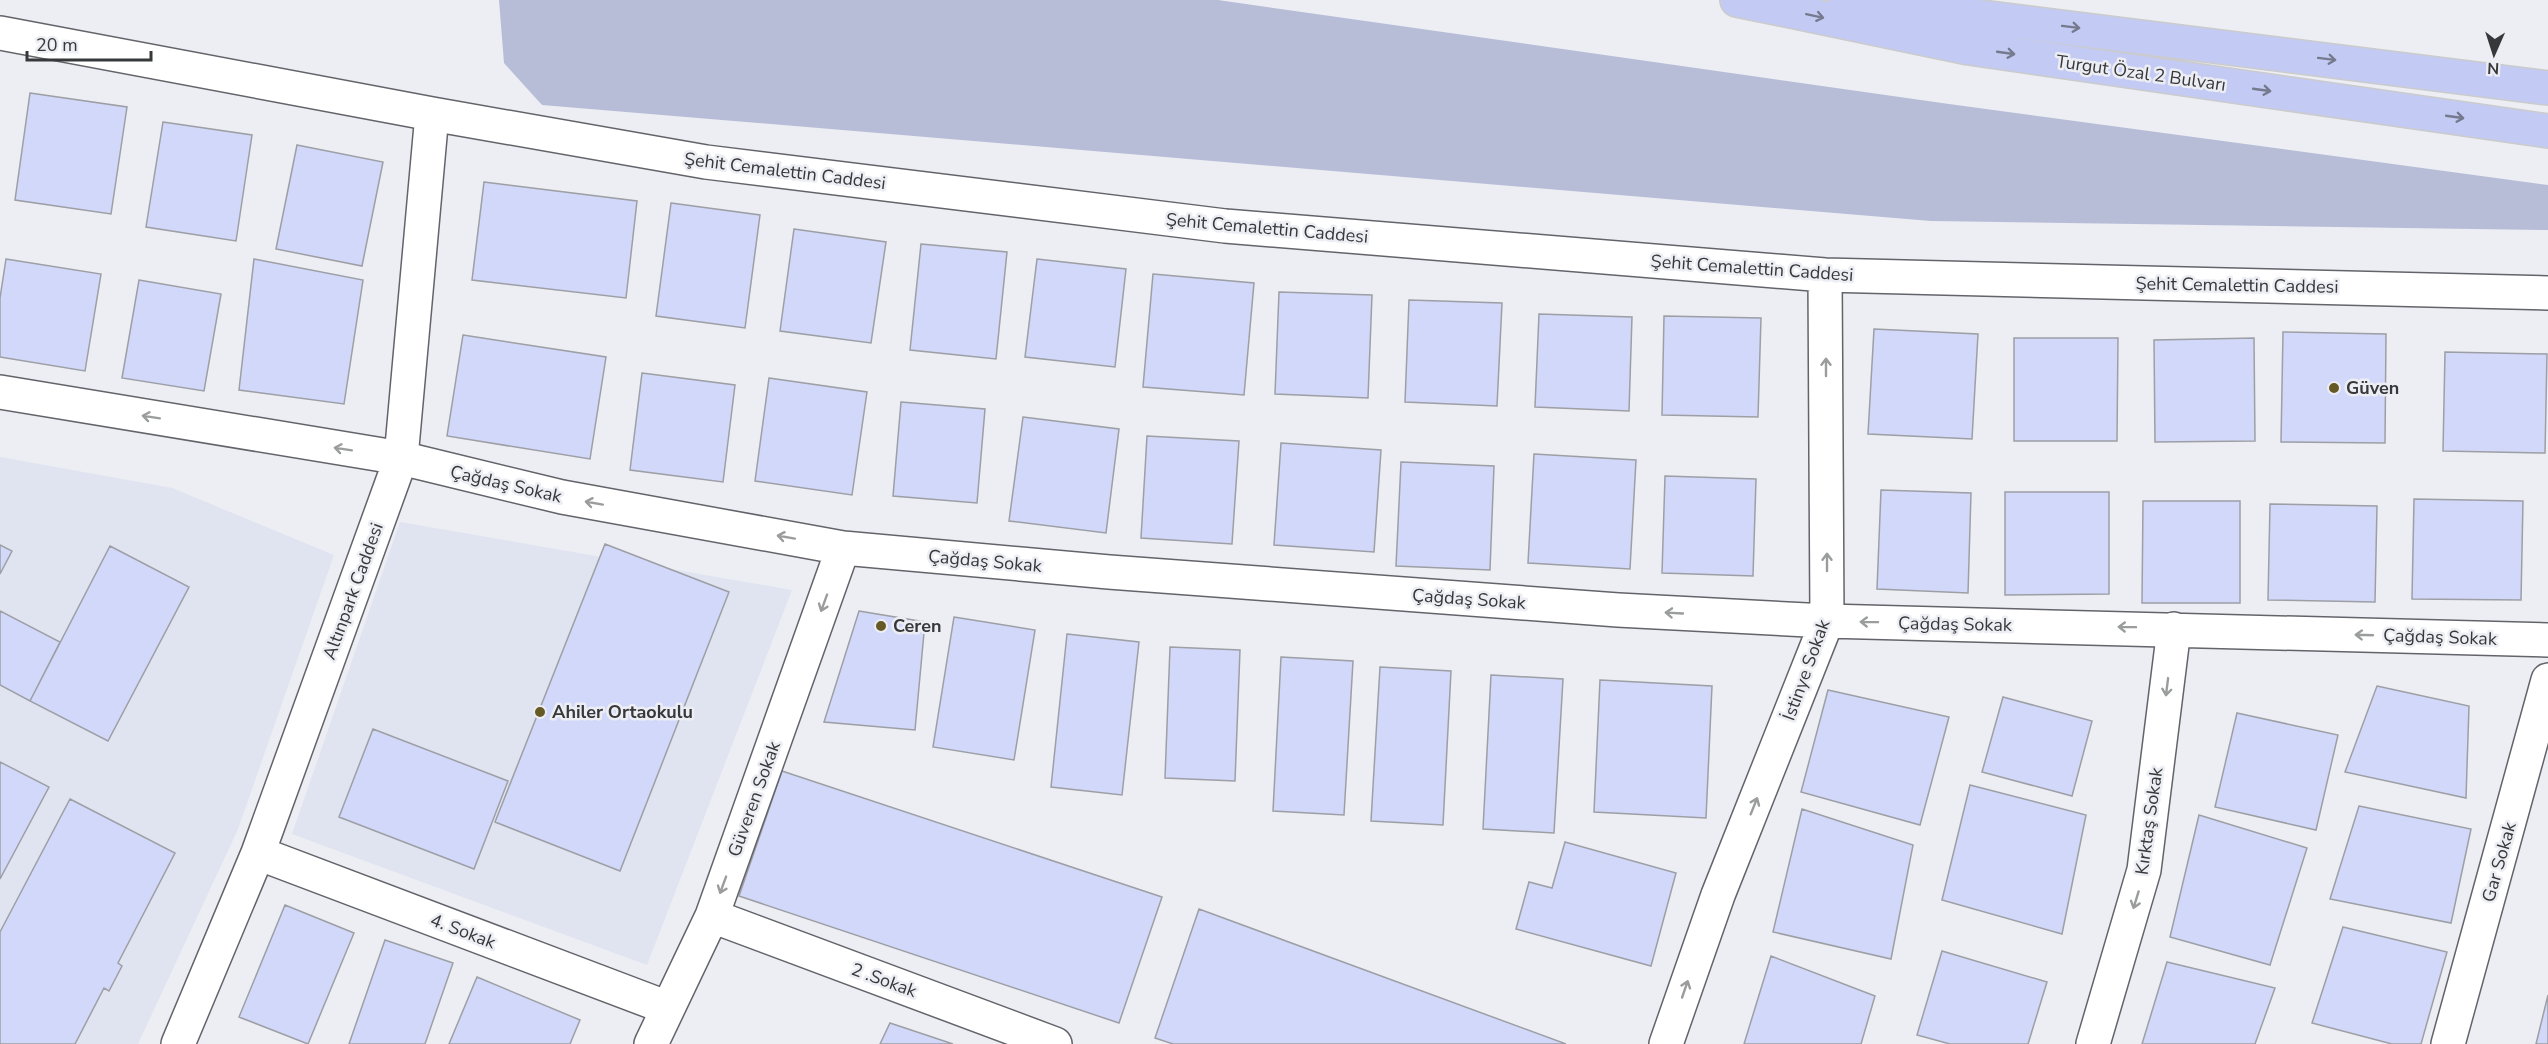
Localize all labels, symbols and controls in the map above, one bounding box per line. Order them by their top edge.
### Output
one-way arrow [1805,11,1824,22]
one-way arrow [2060,21,2080,32]
scale bar [27,24,152,62]
north arrow [2464,24,2524,84]
text: 20 m [36,33,78,57]
one-way arrow [1996,48,2016,59]
street label: Turgut Özal 2 Bulvarı [2055,49,2227,97]
one-way arrow [2316,54,2336,65]
text: N [2487,57,2500,79]
one-way arrow [2251,84,2271,95]
one-way arrow [2444,112,2464,123]
street label: Şehit Cemalettin Caddesi [683,147,887,195]
street label: Şehit Cemalettin Caddesi [1165,207,1369,249]
street label: Şehit Cemalettin Caddesi [1650,249,1854,287]
street label: Şehit Cemalettin Caddesi [2135,271,2339,299]
one-way arrow [1820,358,1832,378]
place label: Güven [2346,376,2399,400]
marker: Güven [2327,381,2341,395]
one-way arrow [141,411,161,422]
one-way arrow [334,443,354,454]
street label: Çağdaş Sokak [448,460,565,509]
one-way arrow [584,497,604,508]
street label: Altınpark Caddesi [317,519,389,663]
one-way arrow [776,532,796,543]
street label: Çağdaş Sokak [927,544,1044,578]
one-way arrow [1821,553,1833,573]
street label: Çağdaş Sokak [1411,583,1528,615]
one-way arrow [817,593,828,612]
one-way arrow [1664,607,1684,618]
street label: Çağdaş Sokak [1898,611,2013,637]
place label: Ceren [893,614,942,638]
street label: İstinye Sokak [1777,615,1836,724]
one-way arrow [1859,616,1879,627]
marker: Ceren [874,619,888,633]
one-way arrow [2117,622,2137,633]
street label: Çağdaş Sokak [2383,623,2498,651]
one-way arrow [2354,629,2374,640]
one-way arrow [2161,676,2172,696]
place label: Ahiler Ortaokulu [552,700,693,724]
marker: Ahiler Ortaokulu [533,705,547,719]
street label: Güveren Sokak [722,737,786,860]
street label: Kırktaş Sokak [2130,765,2169,876]
one-way arrow [1749,797,1760,816]
street label: Gar Sokak [2476,818,2522,905]
one-way arrow [716,875,727,894]
one-way arrow [2130,890,2141,909]
street label: 4. Sokak [427,908,500,955]
street label: 2 .Sokak [848,957,921,1003]
one-way arrow [1681,980,1692,999]

